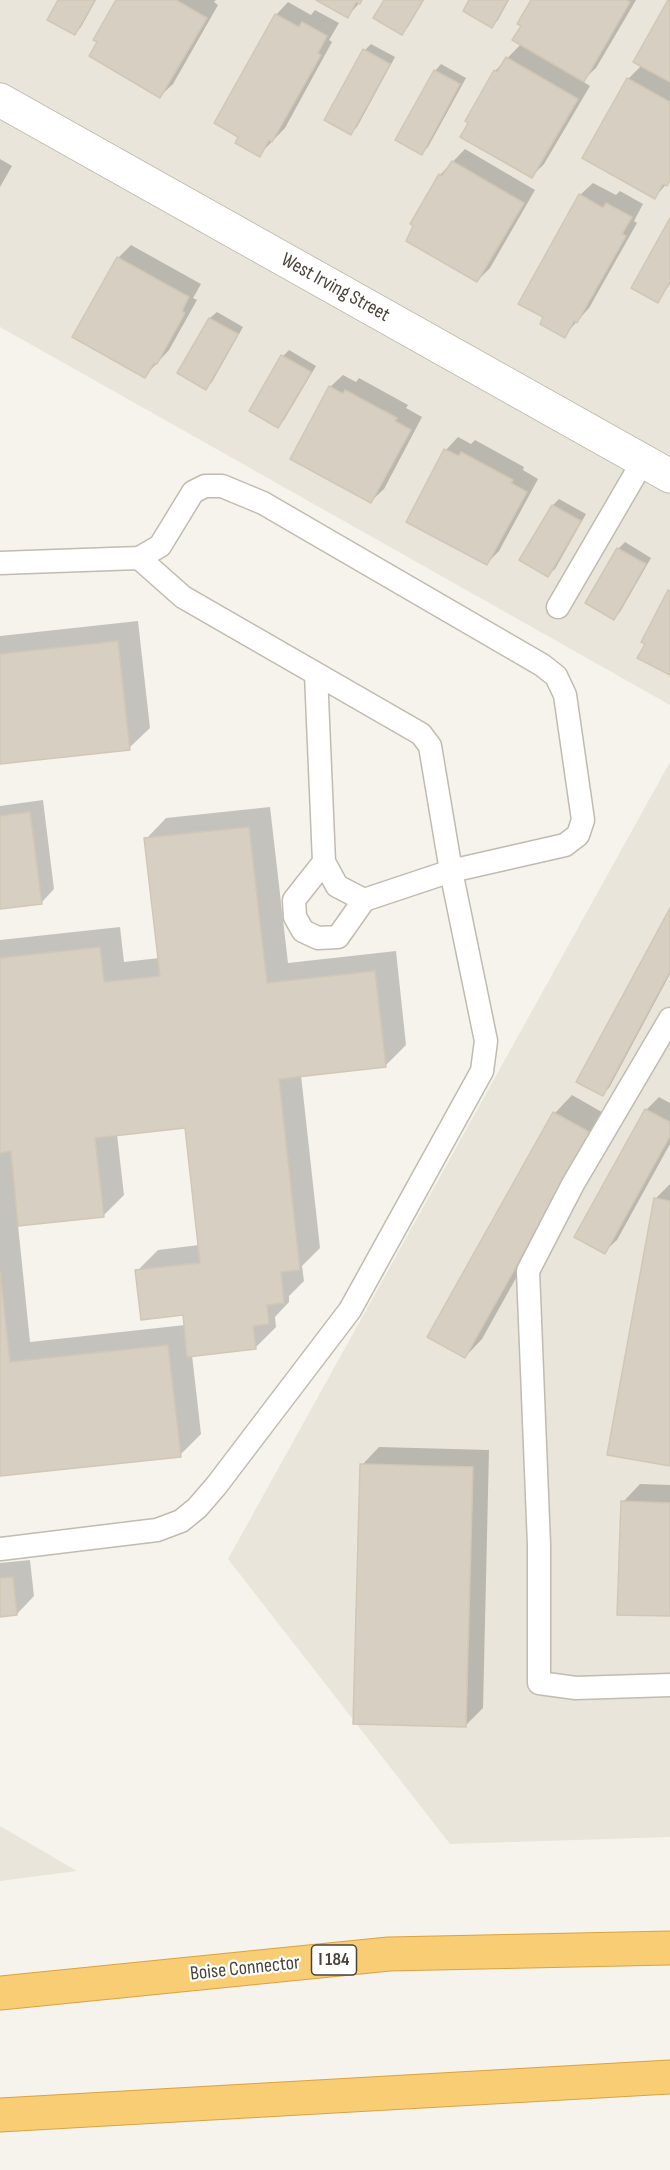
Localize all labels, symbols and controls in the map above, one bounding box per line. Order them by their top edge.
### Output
street label: West Irving Street [276,248,394,328]
road number: I 184 [312,1945,356,1975]
street label: Boise Connector [189,1951,301,1987]

